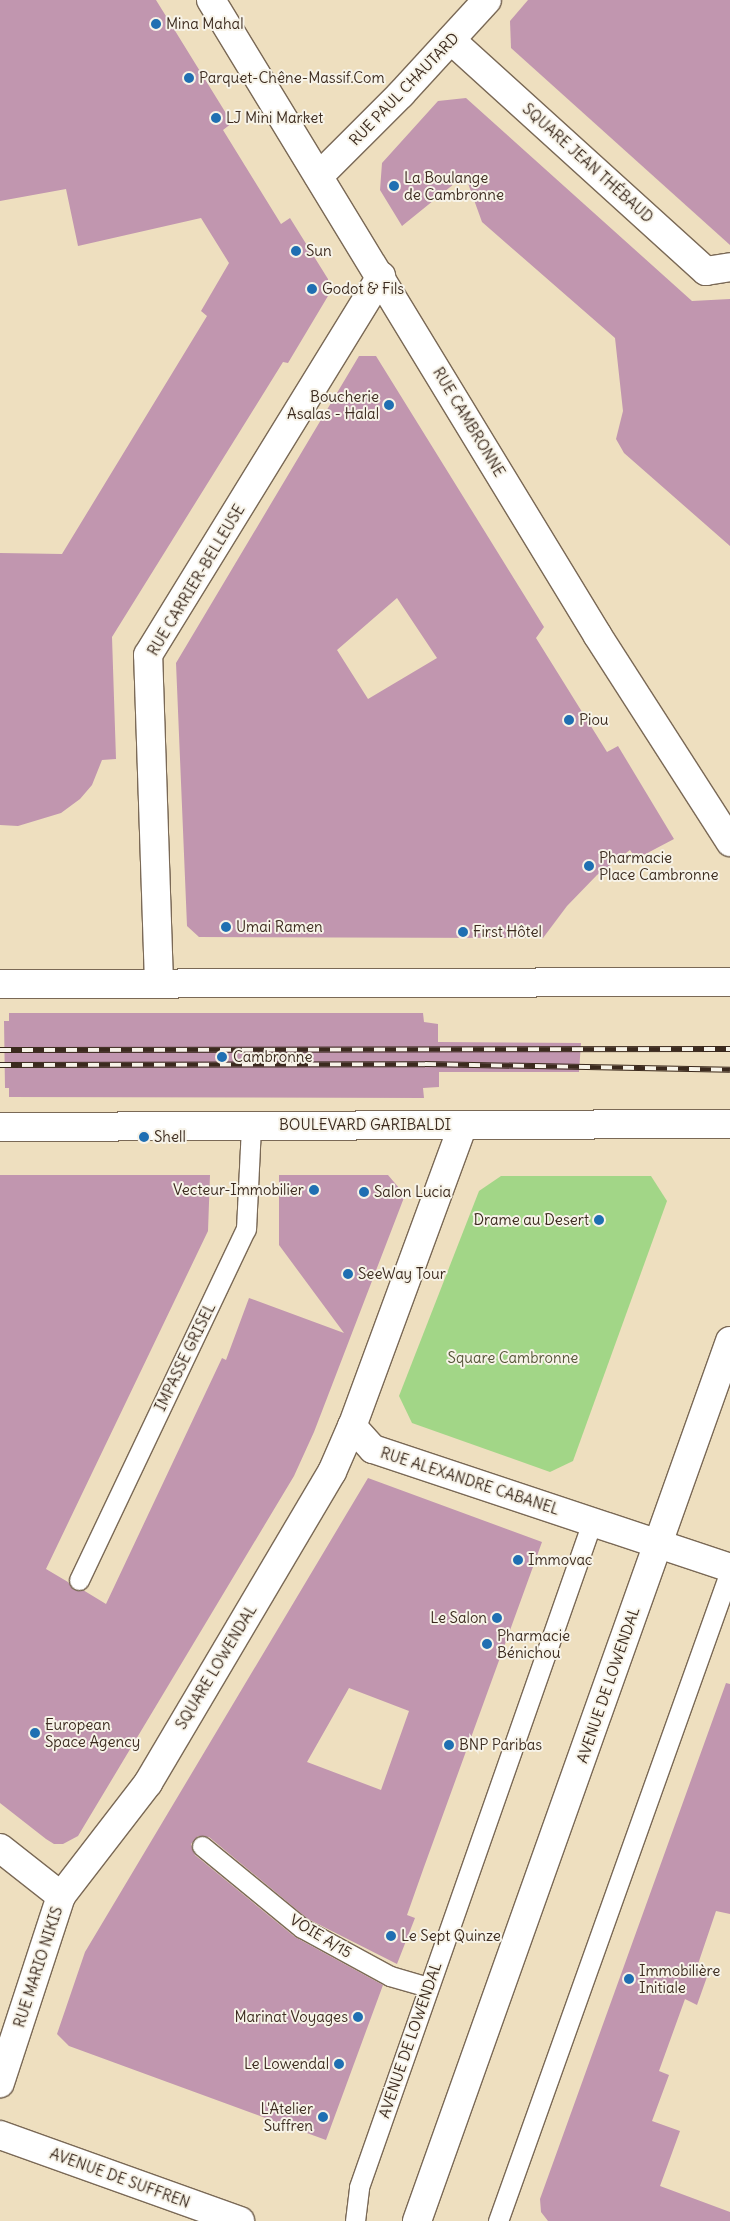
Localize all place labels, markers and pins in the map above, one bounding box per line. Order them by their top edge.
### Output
place label: Mina Mahal [166,15,243,33]
marker: Mina Mahal [150,18,162,30]
place label: Parquet-Chêne-Massif.Com [199,69,385,87]
marker: Parquet-Chêne-Massif.Com [183,72,195,84]
place label: LJ Mini Market [226,109,323,127]
marker: LJ Mini Market [210,112,222,124]
place label: La Boulange de Cambronne [404,168,504,203]
marker: La Boulange de Cambronne [388,180,400,192]
place label: Sun [306,242,332,260]
marker: Sun [290,245,302,257]
place label: Godot & Fils [322,280,404,298]
marker: Godot & Fils [306,283,318,295]
place label: Boucherie Asalas - Halal [287,387,379,422]
marker: Boucherie Asalas - Halal [383,399,395,411]
place label: Piou [579,711,609,729]
marker: Piou [563,714,575,726]
place label: Pharmacie Place Cambronne [599,848,719,883]
marker: Pharmacie Place Cambronne [583,860,595,872]
place label: Umai Ramen [236,918,323,936]
marker: Umai Ramen [220,921,232,933]
place label: First Hôtel [473,923,542,941]
marker: First Hôtel [457,926,469,938]
place label: Cambronne [233,1048,313,1066]
marker: Cambronne [215,1050,229,1064]
place label: Shell [154,1128,186,1146]
marker: Shell [138,1131,150,1143]
place label: Vecteur-Immobilier [173,1181,304,1199]
place label: Salon Lucia [374,1183,451,1201]
marker: Vecteur-Immobilier [308,1184,320,1196]
marker: Salon Lucia [358,1186,370,1198]
place label: Drame au Desert [473,1211,589,1229]
marker: Drame au Desert [593,1214,605,1226]
place label: SeeWay Tour [358,1265,446,1283]
marker: SeeWay Tour [342,1268,354,1280]
place label: Immovac [528,1551,592,1569]
marker: Immovac [512,1554,524,1566]
place label: Le Salon [430,1609,487,1627]
marker: Le Salon [491,1612,503,1624]
place label: Pharmacie Bénichou [497,1626,570,1661]
marker: Pharmacie Bénichou [481,1638,493,1650]
place label: European Space Agency [45,1715,140,1750]
marker: European Space Agency [29,1727,41,1739]
place label: BNP Paribas [459,1736,542,1754]
marker: BNP Paribas [443,1739,455,1751]
place label: Le Sept Quinze [401,1927,501,1945]
marker: Le Sept Quinze [385,1930,397,1942]
place label: Immobilière Initiale [639,1961,720,1996]
marker: Immobilière Initiale [623,1973,635,1985]
place label: Marinat Voyages [234,2008,348,2026]
marker: Marinat Voyages [352,2011,364,2023]
place label: Le Lowendal [244,2055,329,2073]
marker: Le Lowendal [333,2058,345,2070]
place label: L'Atelier Suffren [260,2099,313,2134]
marker: L'Atelier Suffren [317,2111,329,2123]

